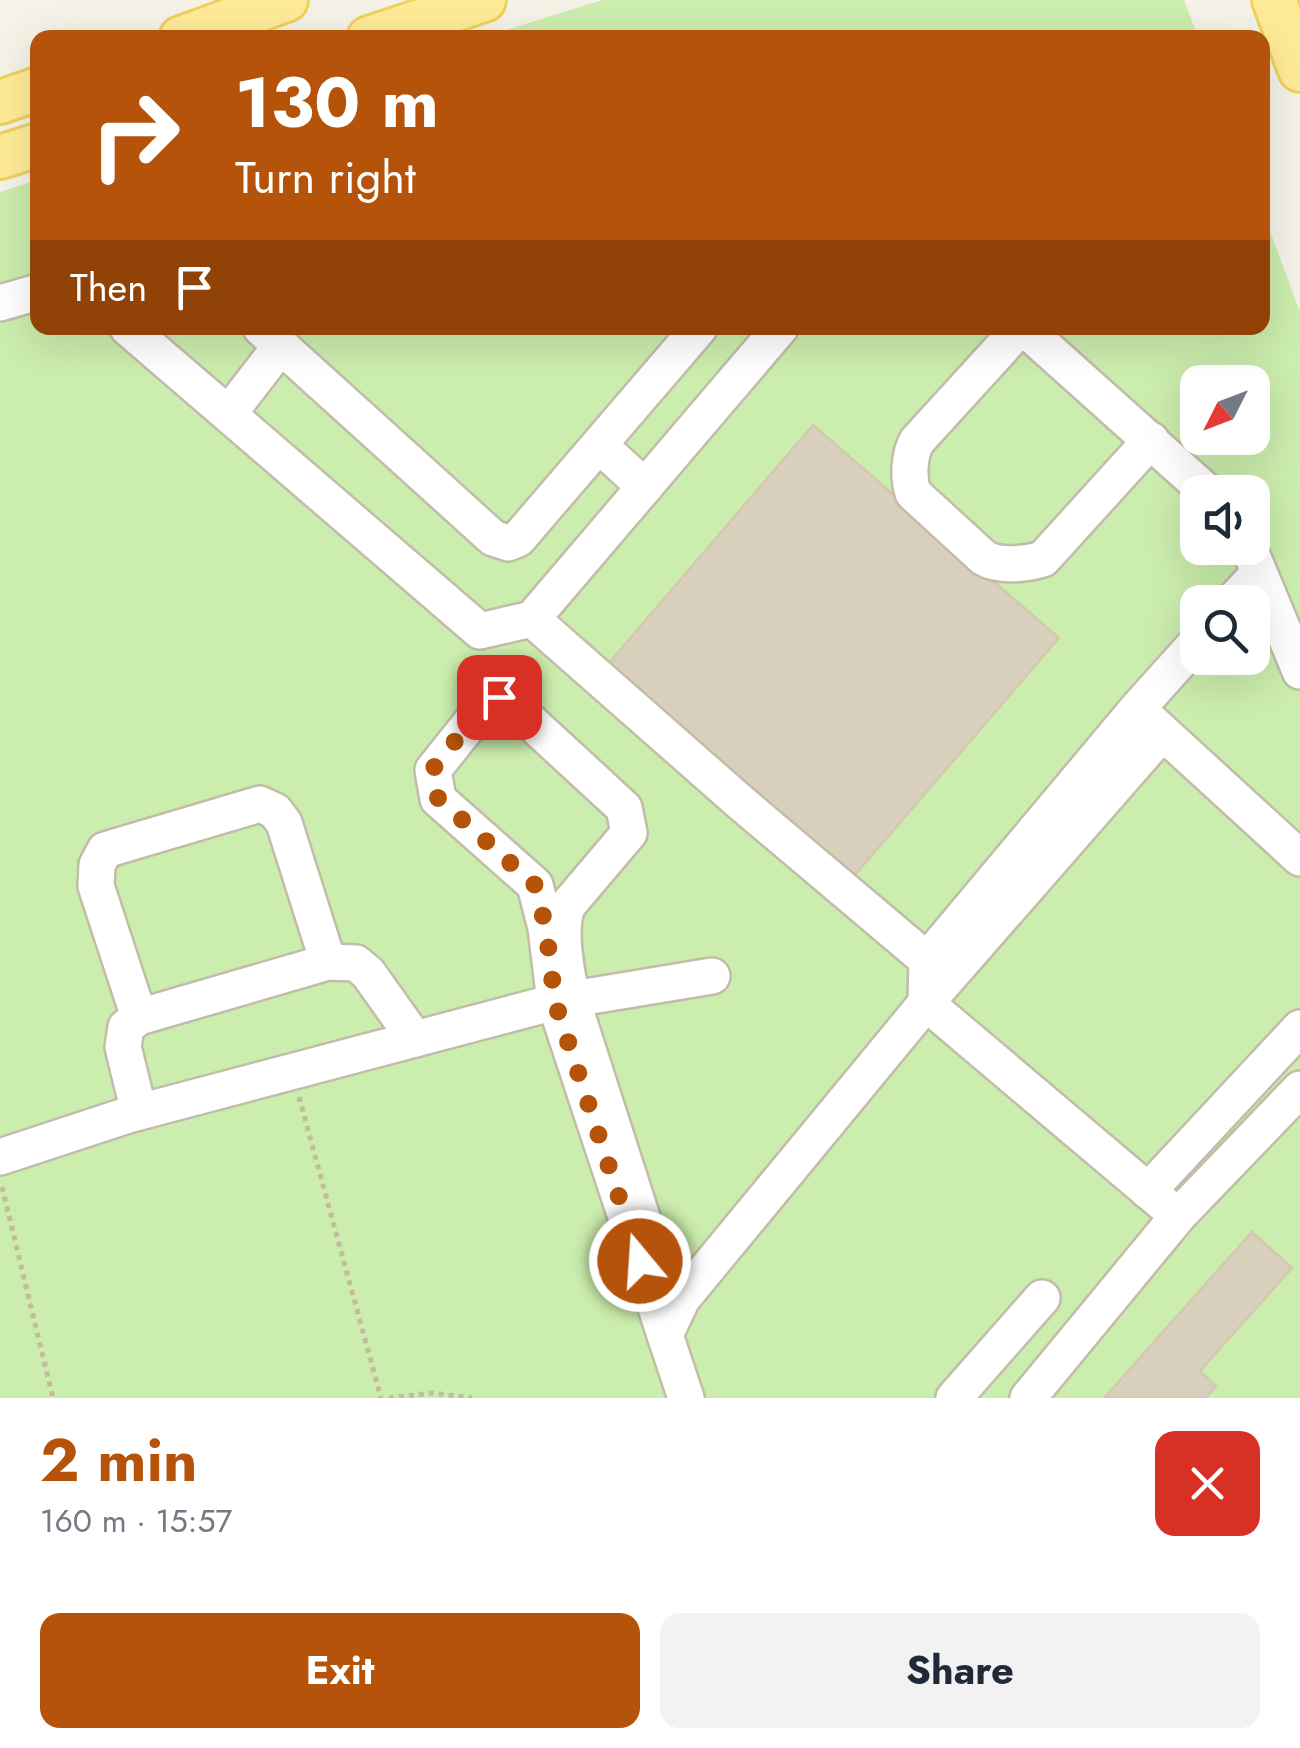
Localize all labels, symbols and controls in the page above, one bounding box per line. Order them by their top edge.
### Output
text: 130 m [235,52,439,153]
icon: right [70,70,200,200]
text: Turn right [235,145,416,210]
text: Then [70,260,147,315]
icon: arrive [167,260,222,315]
north arrow [1180,365,1270,455]
map controls [1180,365,1270,675]
button: sound [1180,475,1270,565]
button: search [1180,585,1270,675]
pin [457,655,542,740]
icon: arrive [472,670,527,725]
position arrow [588,1209,692,1313]
text: 2 min [40,1417,198,1504]
button: close [1155,1431,1260,1536]
text: 160 m · 15:57 [40,1498,232,1544]
button: Exit [40,1613,640,1728]
button: Share [660,1613,1260,1728]

